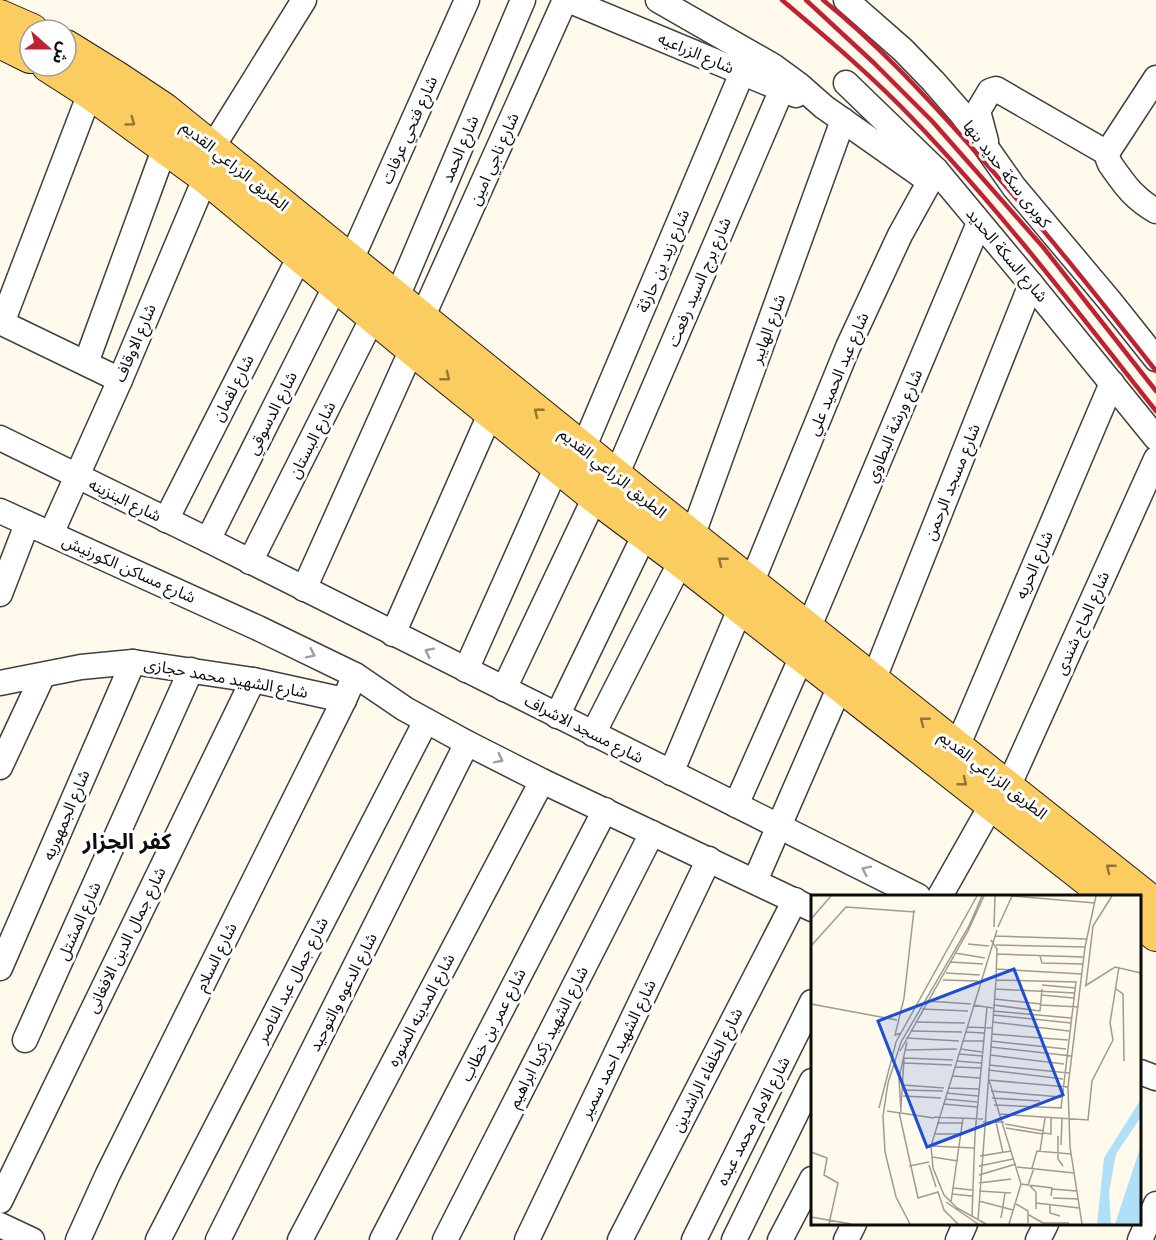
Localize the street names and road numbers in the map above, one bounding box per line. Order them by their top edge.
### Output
street label: شارع الزراعيه [654,29,736,80]
street label: شارع فتحي عرفات [378,74,444,188]
street label: شارع ناجي امين [466,110,526,209]
street label: شارع الحمد [438,113,485,187]
street label: كوبرى سكة حديد بنها [959,117,1054,232]
street label: الطريق الزراعي القديم [176,118,292,217]
street label: شارع السكة الحديد [960,205,1051,308]
street label: شارع زيد بن حارثة [634,207,696,316]
street label: شارع برج السيد رفعت [664,215,738,351]
street label: شارع الهايبر [747,292,792,368]
street label: شارع الاوقاف [111,301,163,386]
street label: شارع عبد الحميد علي [804,310,875,440]
street label: شارع لقمان [209,352,261,426]
street label: شارع ورشة البطاوي [863,367,929,487]
street label: شارع الدسوقي [244,369,304,459]
street label: شارع البستان [285,399,342,483]
street label: شارع مسجد الرحمن [921,421,987,544]
street label: الطريق الزراعي القديم [554,425,670,524]
street label: شارع البنزينه [84,475,164,528]
street label: شارع الحريه [1012,529,1060,603]
street label: شارع مساكن الكورنيش [58,532,198,610]
street label: شارع الحاج شندى [1052,569,1116,679]
street label: شارع الشهيد محمد حجازى [142,655,309,705]
street label: شارع مسجد الاشراف [520,692,646,770]
street label: الطريق الزراعي القديم [933,728,1050,826]
street label: شارع الجمهوريه [39,767,96,864]
street label: شارع جمال الدين الافغانى [83,864,172,1017]
street label: شارع المشتل [54,879,107,964]
street label: شارع جمال عبد الناصر [253,914,335,1048]
street label: شارع السلام [192,920,243,996]
street label: شارع الدعوه والتوحيد [306,930,384,1056]
street label: شارع المدينه المنوره [384,951,461,1071]
street label: شارع الشهيد زكريا ابراهيم [505,963,595,1112]
street label: شارع عمر بن خطاب [457,966,532,1086]
street label: شارع الشهيد احمد سمير [577,977,663,1124]
street label: شارع الخلفاء الراشدين [668,1005,749,1136]
street label: شارع الامام محمد عبده [713,1054,796,1190]

